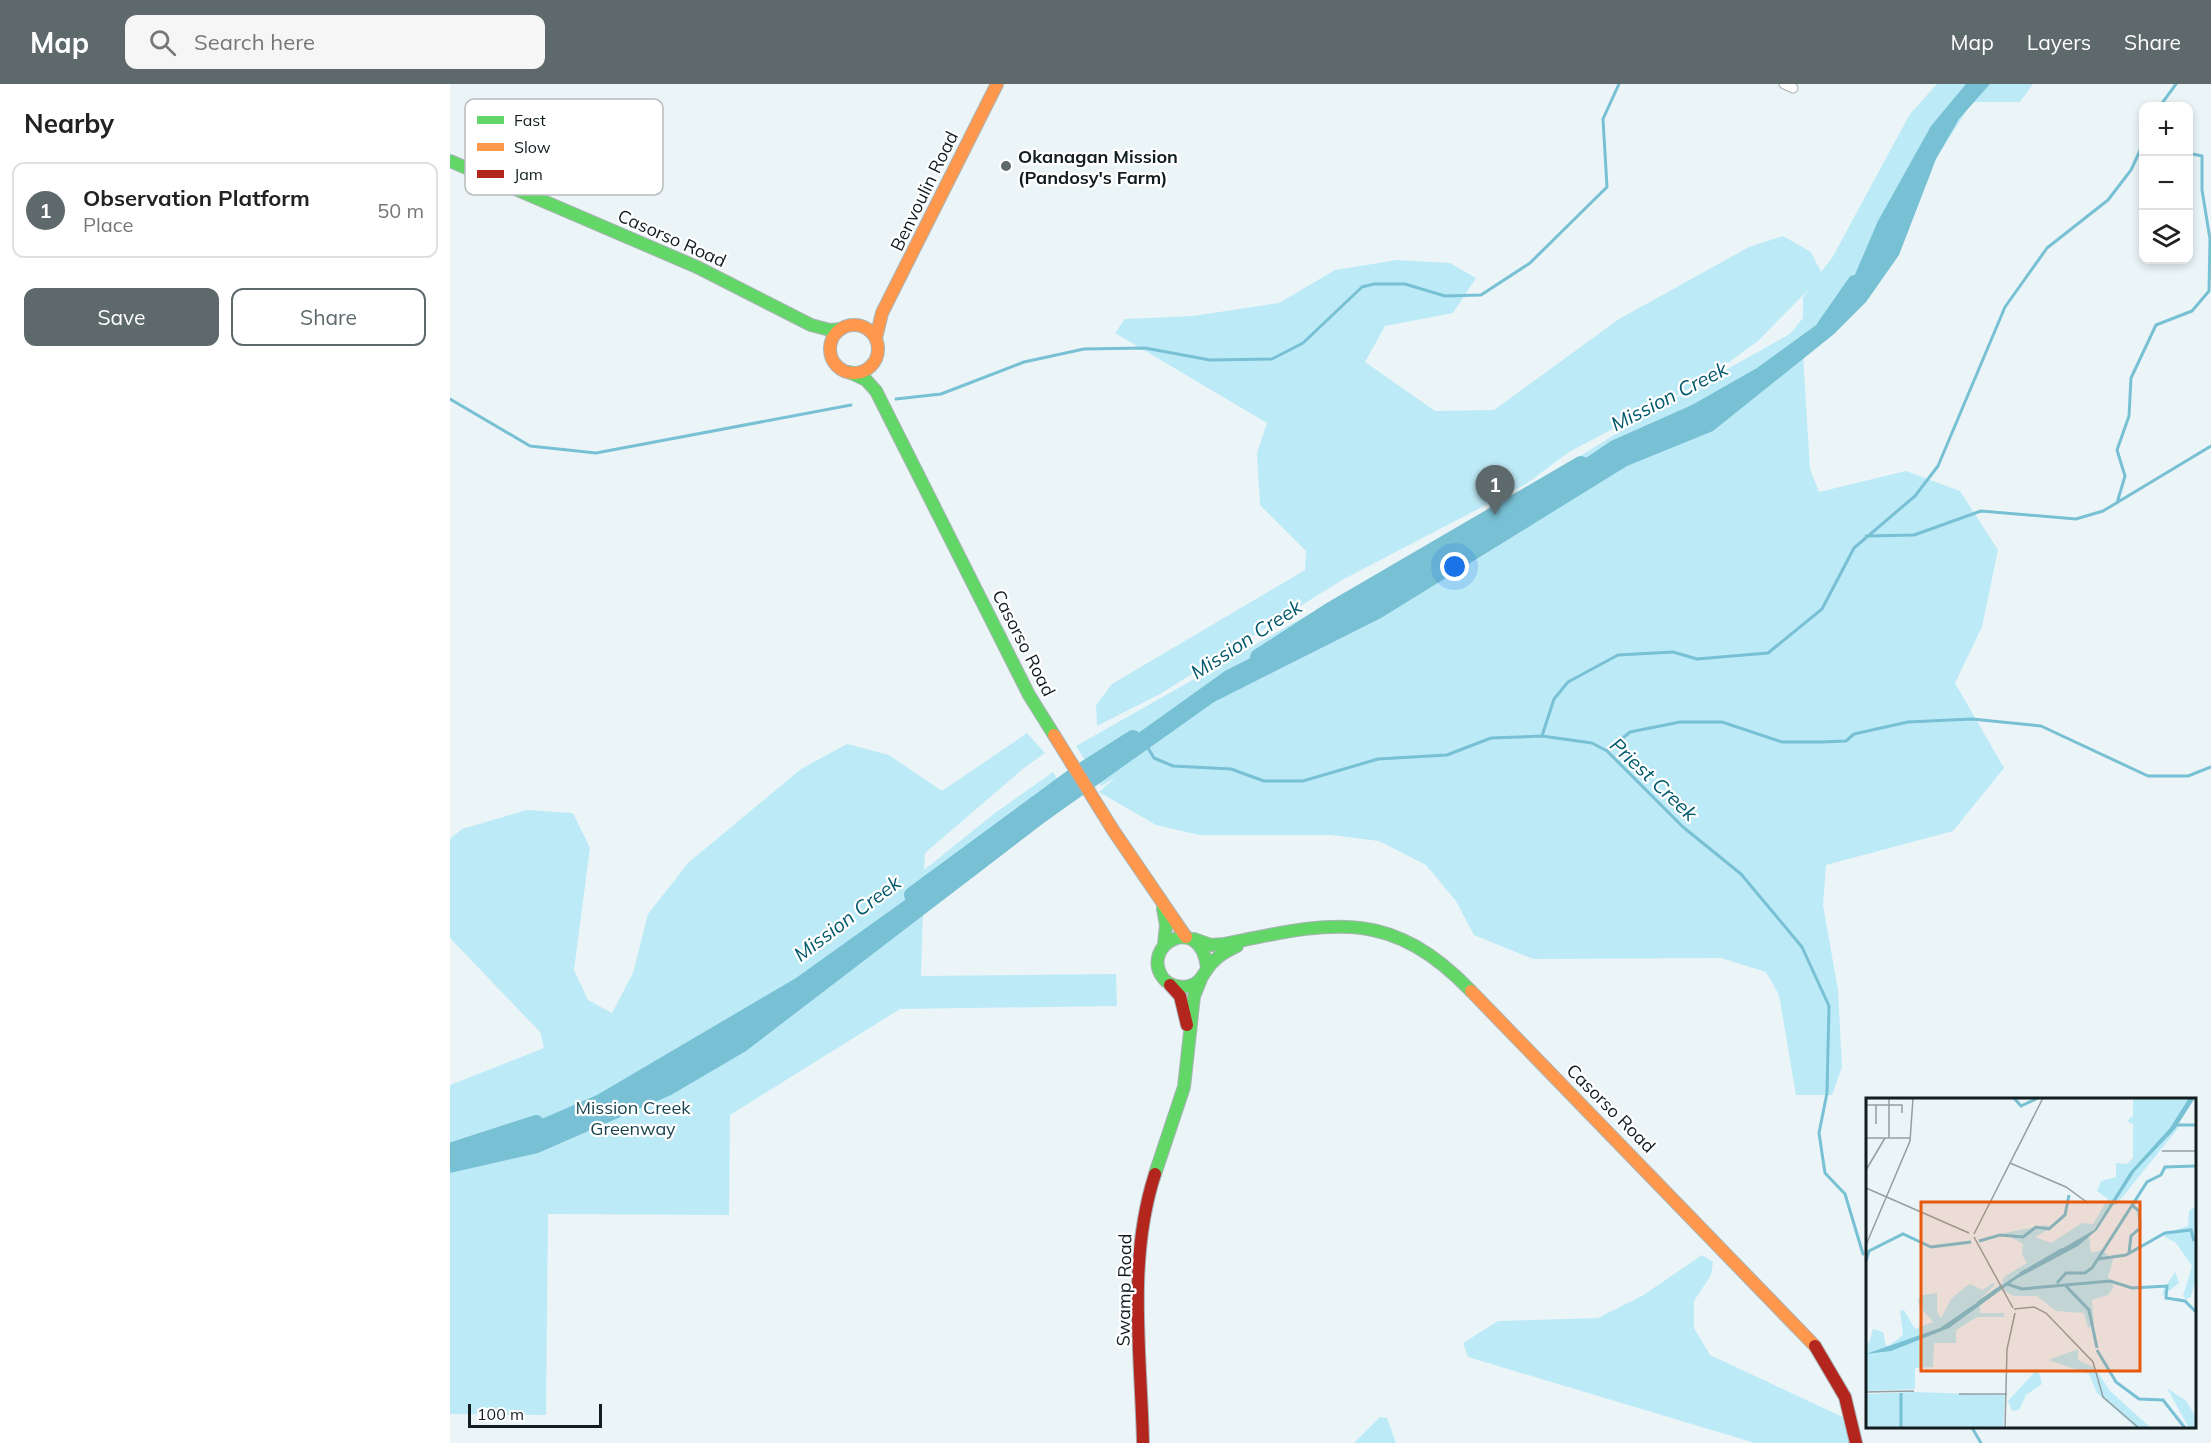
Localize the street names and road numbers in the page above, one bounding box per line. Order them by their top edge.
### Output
street label: Benvoulin Road [885,127,963,255]
street label: Casorso Road [614,204,730,272]
street label: Casorso Road [987,586,1061,700]
street label: Casorso Road [1562,1059,1660,1157]
street label: Swamp Road [1112,1233,1136,1347]

